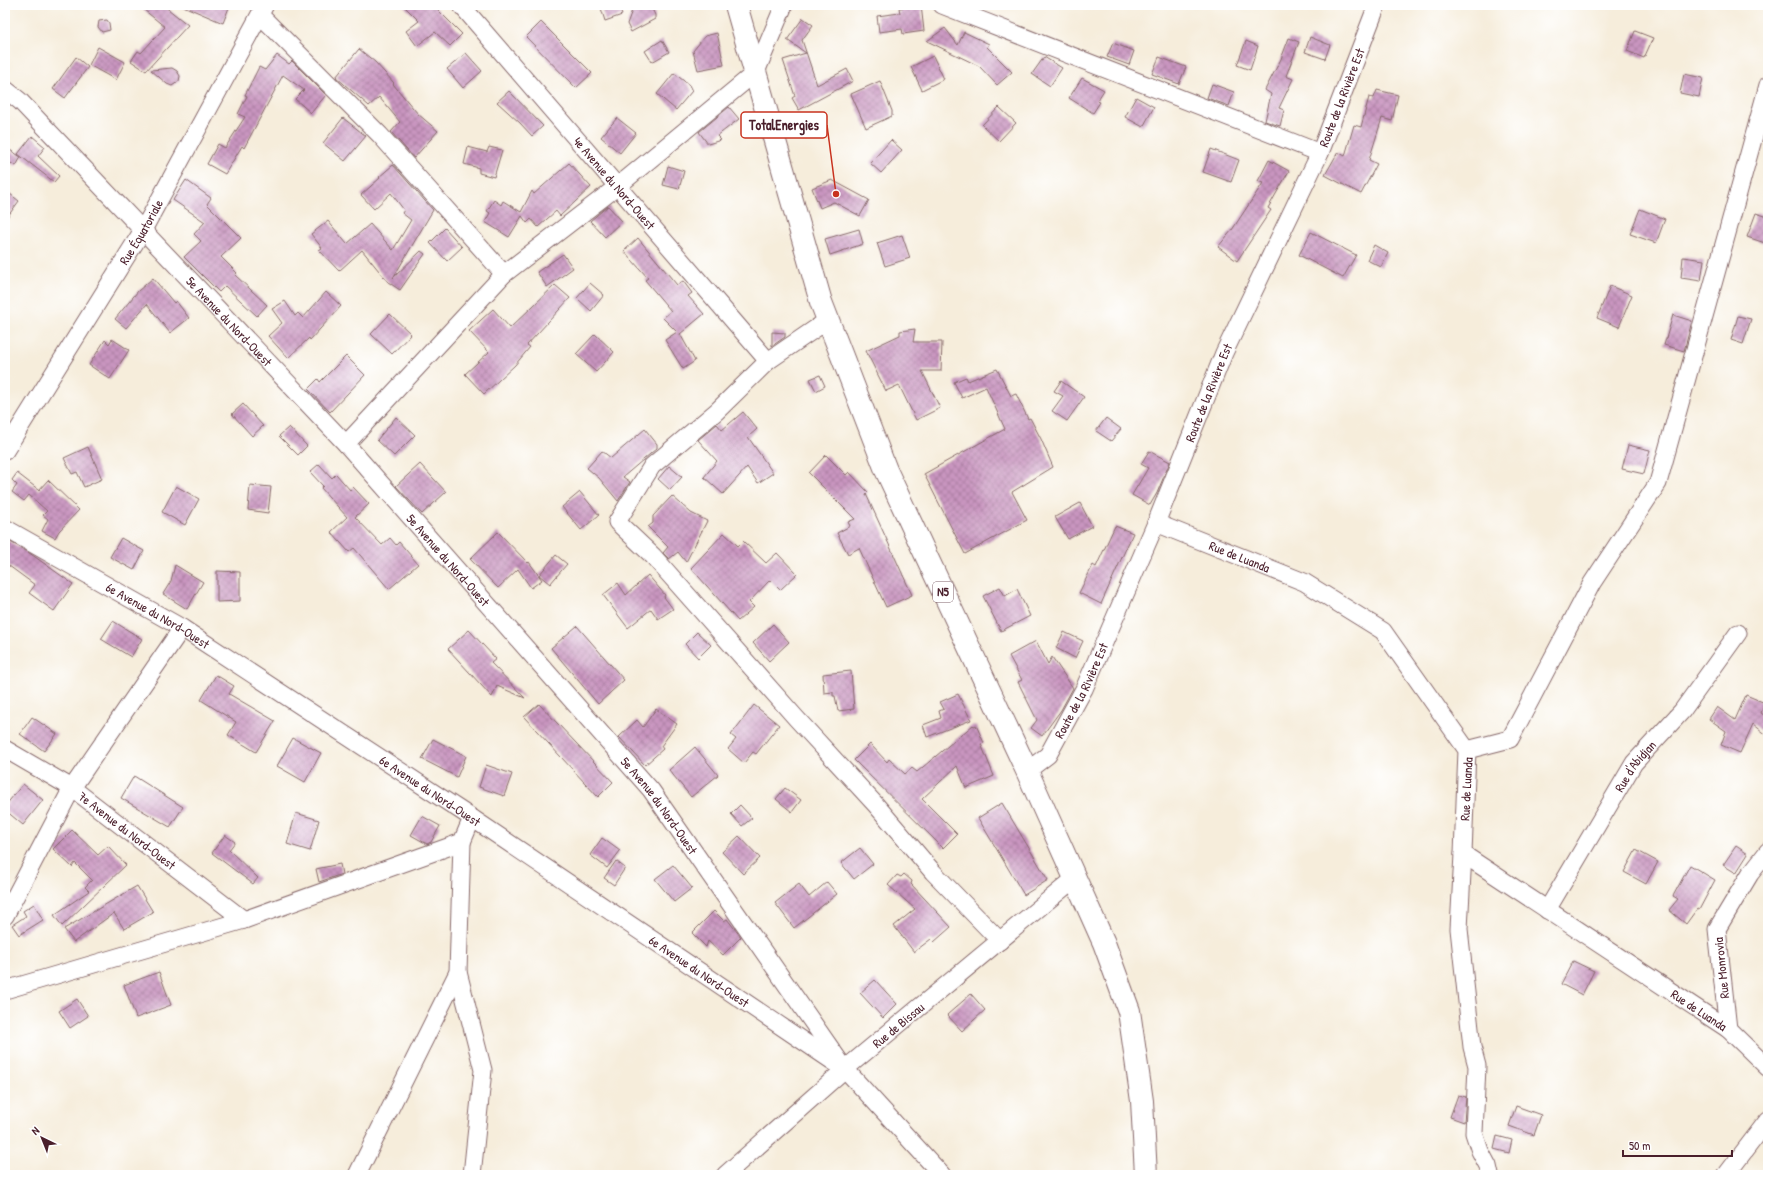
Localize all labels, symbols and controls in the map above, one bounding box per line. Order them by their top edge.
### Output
street label: Route de la Rivière Est [1314,45,1369,149]
callout: TotalEnergies [741,112,827,138]
text: TotalEnergies [748,115,820,136]
street label: 4e Avenue du Nord-Ouest [569,133,660,234]
street label: Rue Équatoriale [115,196,167,268]
street label: 5e Avenue du Nord-Ouest [182,272,277,370]
street label: Route de la Rivière Est [1180,340,1236,444]
street label: 5e Avenue du Nord-Ouest [403,510,494,610]
street label: Rue de Luanda [1207,536,1273,577]
street label: 6e Avenue du Nord-Ouest [103,578,214,653]
road number: N5 [933,582,953,602]
street label: Route de la Rivière Est [1050,639,1112,741]
street label: Rue d'Abidjan [1610,736,1660,795]
street label: 6e Avenue du Nord-Ouest [376,751,485,831]
street label: 5e Avenue du Nord-Ouest [617,753,702,858]
street label: Rue de Luanda [1455,757,1477,821]
street label: 7e Avenue du Nord-Ouest [75,787,180,874]
street label: 6e Avenue du Nord-Ouest [646,931,753,1012]
street label: Rue Monrovia [1709,936,1733,1000]
street label: Rue de Luanda [1668,985,1731,1035]
street label: Rue de Bissau [868,998,928,1052]
north arrow [22,1118,62,1158]
text: N [28,1123,42,1138]
scale bar [1623,1132,1732,1158]
text: 50 m [1629,1137,1650,1154]

